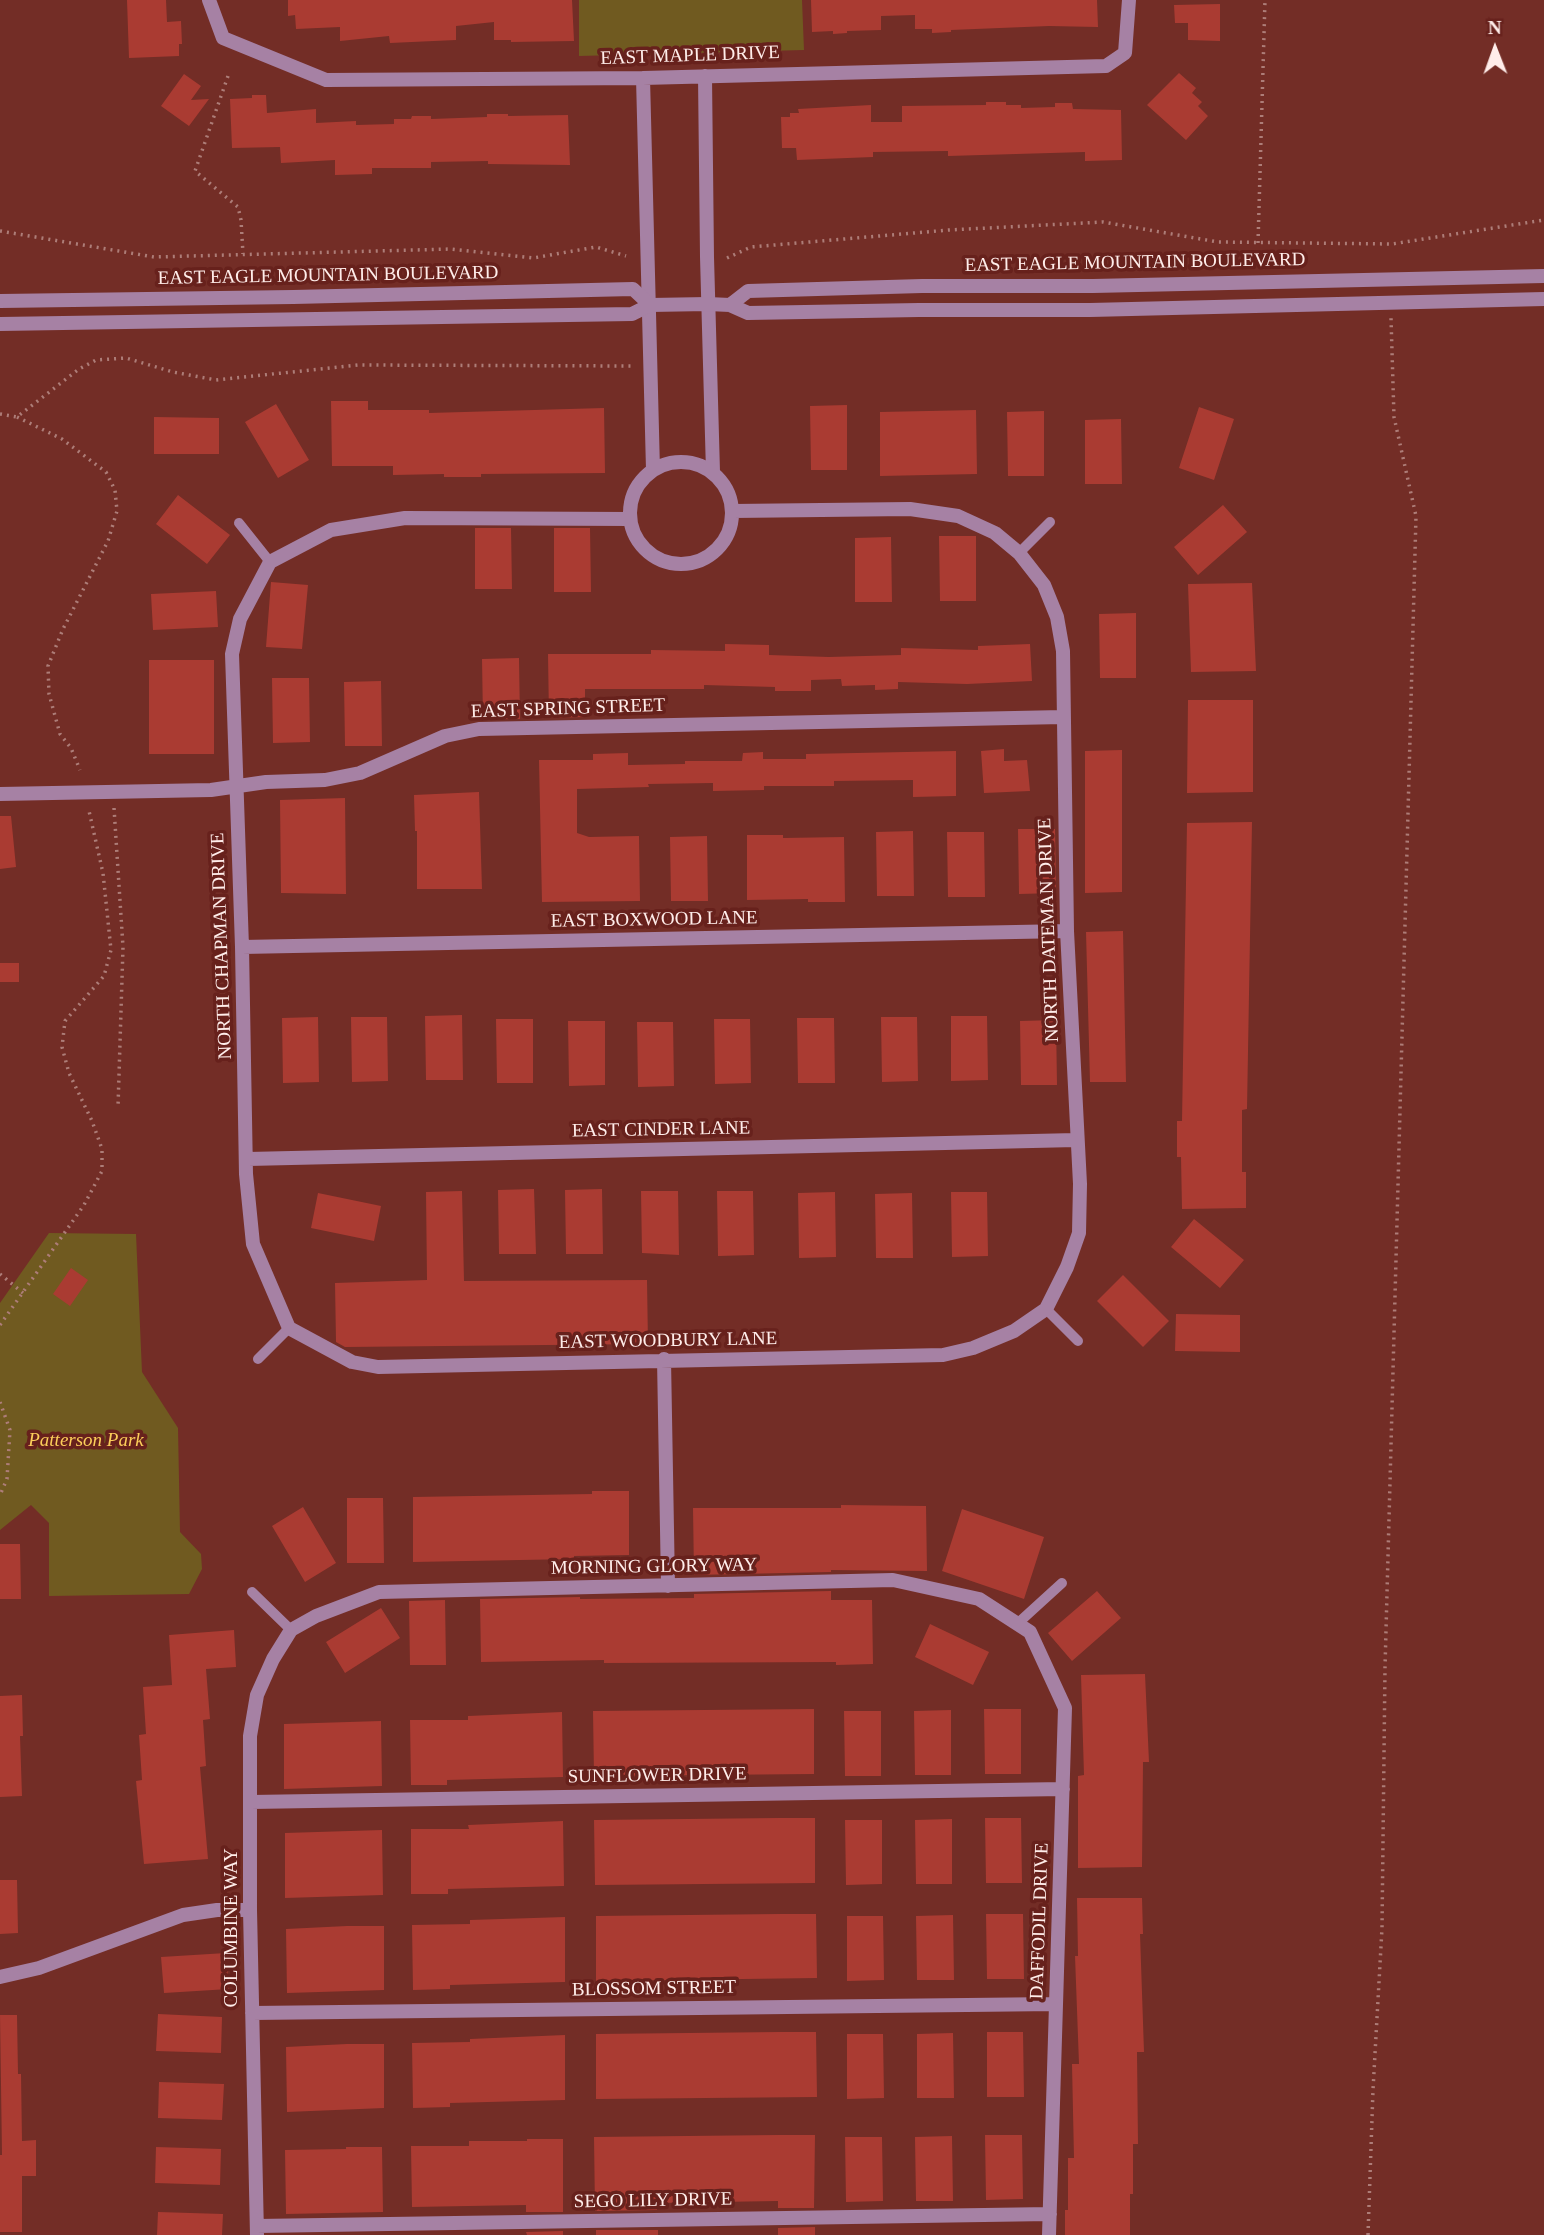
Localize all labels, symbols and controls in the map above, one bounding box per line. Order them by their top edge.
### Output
north arrow [1460,14,1530,84]
text: N [1488,17,1502,38]
street label: EAST MAPLE DRIVE [600,41,780,71]
street label: EAST EAGLE MOUNTAIN BOULEVARD [965,249,1305,277]
street label: EAST EAGLE MOUNTAIN BOULEVARD [158,262,498,290]
street label: EAST SPRING STREET [471,694,665,724]
street label: NORTH DATEMAN DRIVE [1034,817,1064,1043]
street label: NORTH CHAPMAN DRIVE [207,832,237,1060]
street label: EAST BOXWOOD LANE [550,907,758,933]
street label: EAST CINDER LANE [572,1117,750,1143]
street label: EAST WOODBURY LANE [559,1328,777,1354]
park label: Patterson Park [28,1430,144,1452]
street label: MORNING GLORY WAY [551,1554,757,1580]
street label: SUNFLOWER DRIVE [567,1763,747,1789]
street label: DAFFODIL DRIVE [1026,1842,1054,2000]
street label: COLUMBINE WAY [221,1848,243,2008]
street label: BLOSSOM STREET [572,1976,736,2002]
street label: SEGO LILY DRIVE [574,2188,732,2214]

